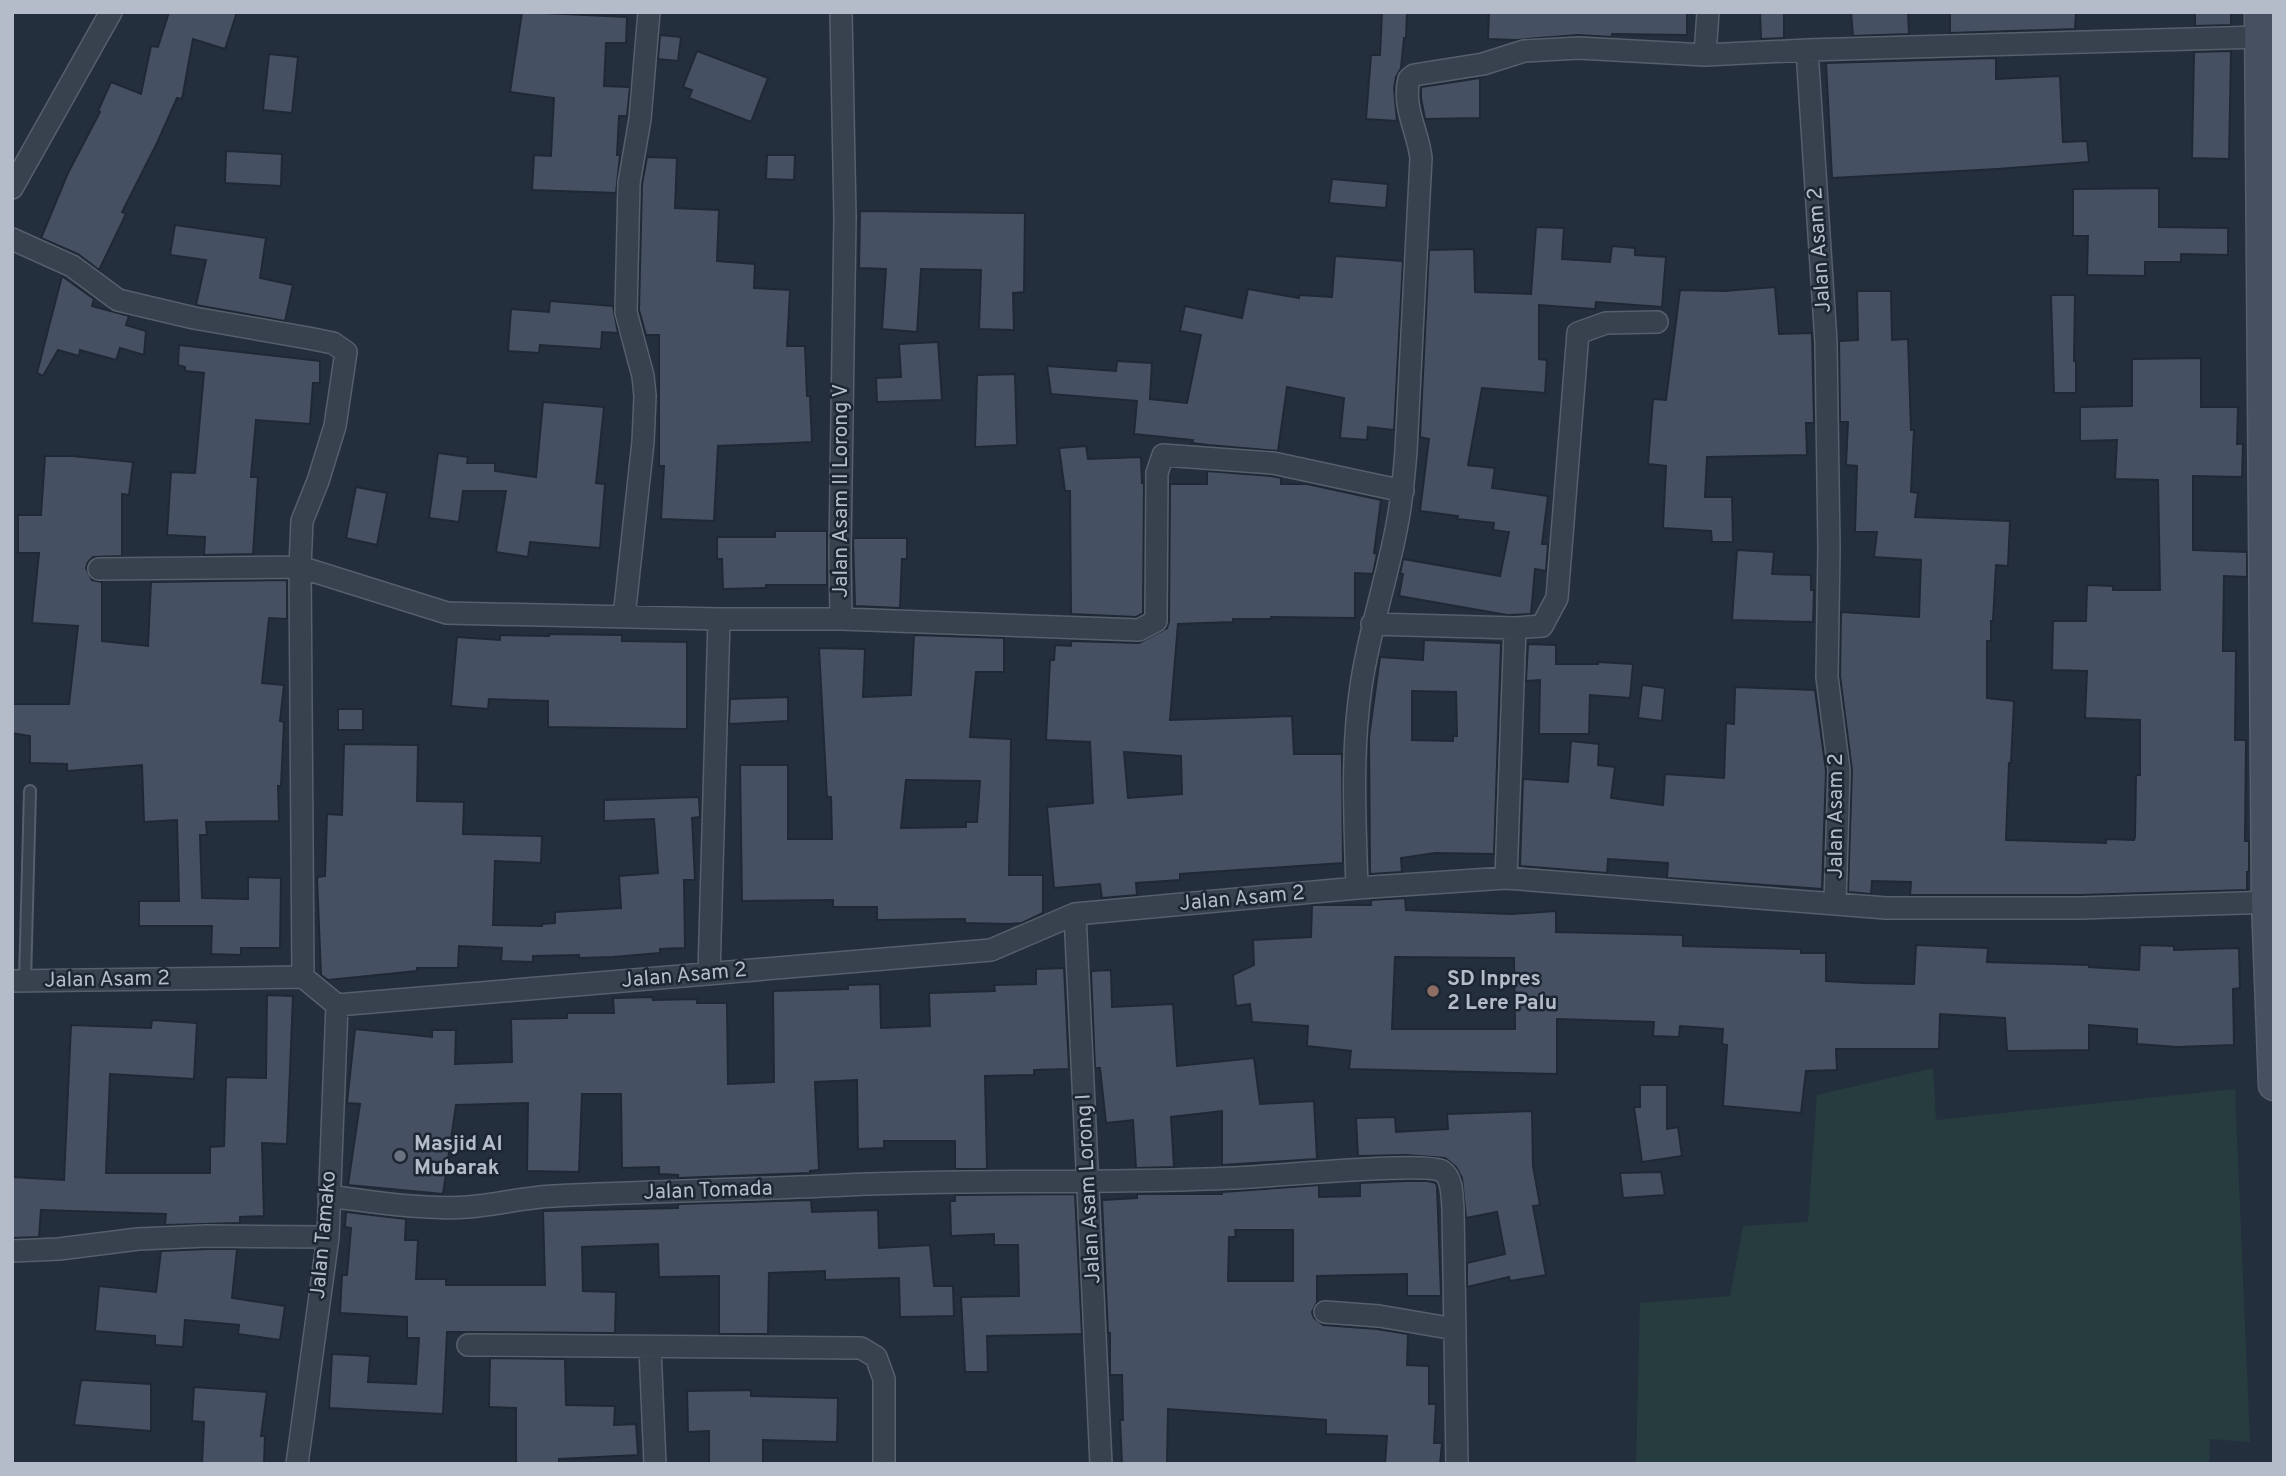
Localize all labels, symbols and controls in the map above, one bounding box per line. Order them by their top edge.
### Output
street label: Jalan Asam 2 [1802,186,1838,314]
street label: Jalan Asam II Lorong V [828,384,855,598]
street label: Jalan Asam 2 [1823,753,1850,879]
street label: Jalan Asam 2 [1178,880,1306,918]
street label: Jalan Asam 2 [620,957,748,995]
street label: Jalan Asam 2 [44,965,170,995]
place label: SD Inpres 2 Lere Palu [1447,966,1557,1017]
marker: SD Inpres 2 Lere Palu [1425,983,1441,999]
street label: Jalan Asam Lorong I [1071,1093,1107,1285]
place label: Masjid Al Mubarak [414,1131,503,1182]
marker: Masjid Al Mubarak [392,1148,408,1164]
street label: Jalan Tamako [305,1170,343,1300]
street label: Jalan Tomada [643,1175,773,1207]

